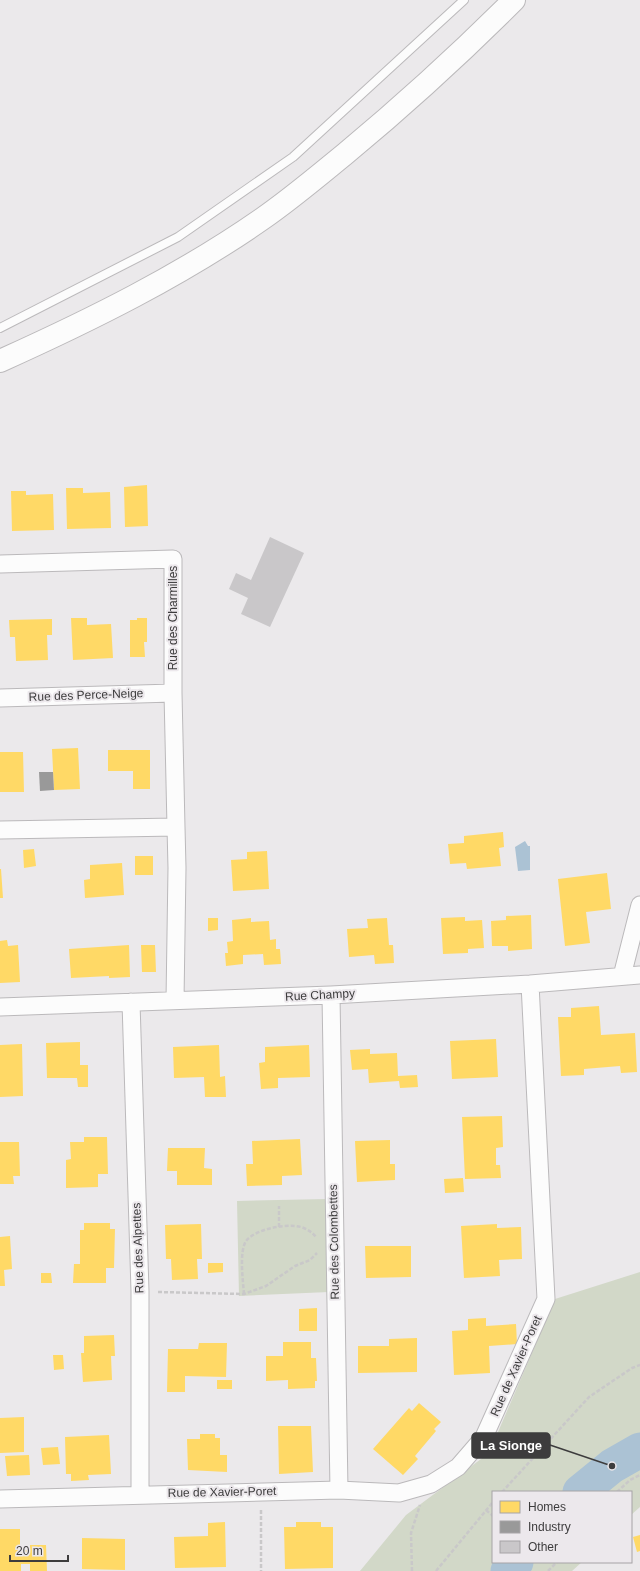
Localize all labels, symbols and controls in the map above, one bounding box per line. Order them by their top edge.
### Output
street label: Rue des Charmilles [166,566,180,670]
street label: Rue des Perce-Neige [28,686,144,704]
street label: Rue Champy [285,986,355,1004]
street label: Rue des Colombettes [326,1184,342,1300]
street label: Rue des Alpettes [129,1202,147,1294]
street label: Rue de Xavier-Poret [487,1313,545,1419]
callout: La Sionge [472,1433,550,1458]
text: La Sionge [480,1438,542,1453]
street label: Rue de Xavier-Poret [168,1484,277,1500]
legend [492,1491,632,1563]
text: Homes [528,1500,566,1514]
text: Industry [528,1520,571,1534]
scale bar [10,1537,68,1563]
text: Other [528,1540,558,1554]
text: 20 m [16,1544,43,1558]

